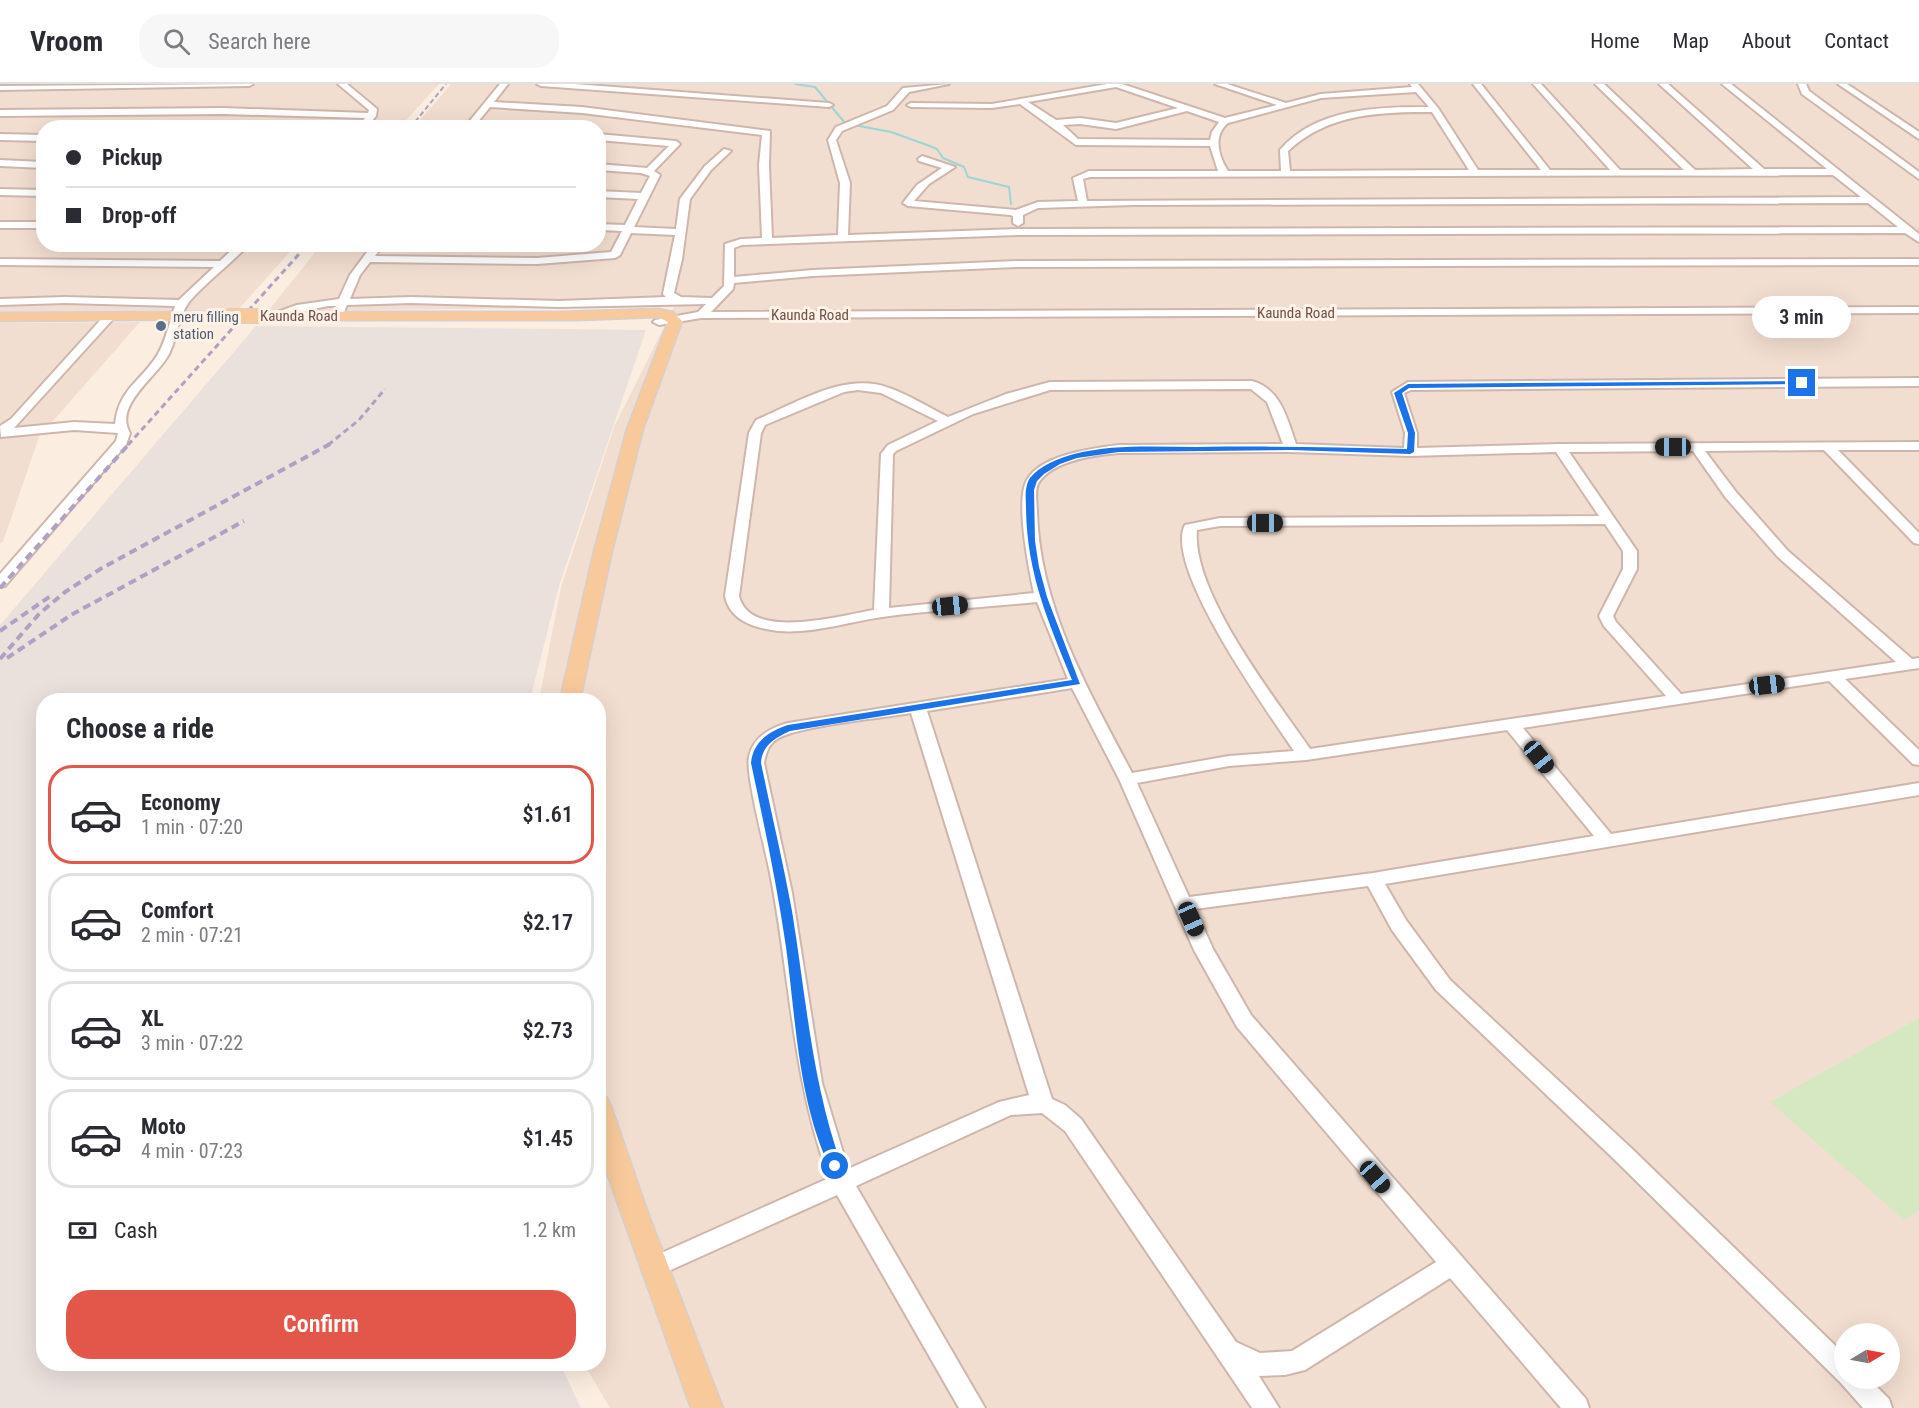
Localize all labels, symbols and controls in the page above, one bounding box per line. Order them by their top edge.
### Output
search box [139,14,559,68]
text: Vroom [30,25,103,58]
icon: search [160,25,193,58]
text: Search here [208,29,311,54]
text: Home [1590,29,1640,53]
text: Map [1673,29,1709,53]
text: About [1742,29,1791,53]
text: Contact [1824,29,1889,53]
text: Pickup [102,145,162,170]
text: Drop-off [102,203,176,228]
callout: 3 min [1752,296,1852,338]
street label: Kaunda Road [1257,304,1335,322]
text: 3 min [1779,305,1824,329]
street label: Kaunda Road [771,306,849,324]
street label: Kaunda Road [260,307,338,325]
place label: meru filling station [173,308,239,343]
marker: meru filling station [154,319,168,333]
route end [1788,369,1815,396]
car [1655,438,1691,456]
car [1247,514,1283,532]
car [931,595,969,617]
car [1748,674,1786,696]
text: Choose a ride [66,713,214,745]
car [1521,737,1557,777]
icon: car [69,788,123,842]
text: Economy [141,790,221,815]
text: $1.61 [522,802,573,827]
text: 1 min · 07:20 [141,815,243,839]
icon: car [69,896,123,950]
text: Comfort [141,898,214,923]
car [1175,899,1207,939]
text: $2.17 [522,910,573,935]
text: 2 min · 07:21 [141,923,243,947]
icon: car [69,1004,123,1058]
text: XL [141,1006,164,1031]
text: $2.73 [522,1018,573,1043]
text: 3 min · 07:22 [141,1031,243,1055]
icon: car [69,1112,123,1166]
text: Moto [141,1114,186,1139]
text: $1.45 [522,1126,573,1151]
text: 4 min · 07:23 [141,1139,243,1163]
route start [821,1152,848,1179]
car [1356,1158,1394,1196]
icon: cash [66,1214,99,1247]
text: Cash [114,1218,158,1243]
text: 1.2 km [522,1218,576,1242]
button: Confirm [66,1290,576,1359]
north arrow [1834,1323,1900,1389]
map controls [1834,1323,1900,1389]

